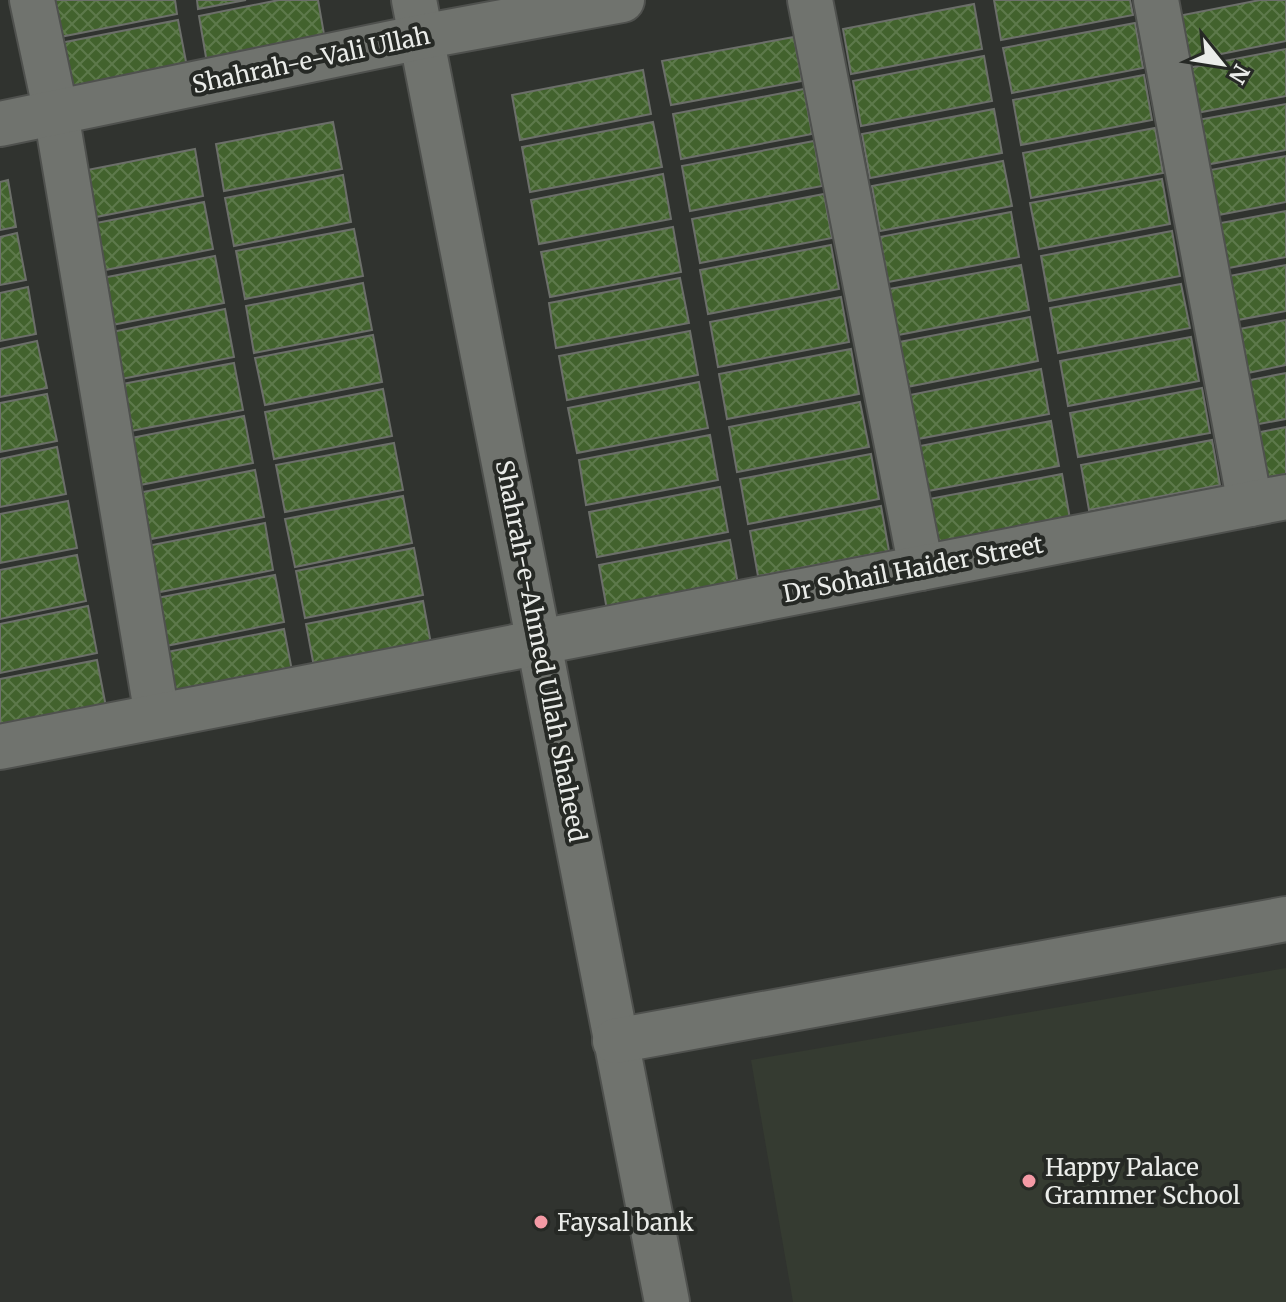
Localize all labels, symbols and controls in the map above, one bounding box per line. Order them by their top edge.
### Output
street label: Shahrah-e-Vali Ullah [189,20,433,100]
north arrow [1182,24,1262,104]
text: N [1223,59,1256,89]
street label: Shahrah-e-Ahmed Ullah Shaheed [489,458,593,844]
street label: Dr Sohail Haider Street [780,528,1046,609]
place label: Happy Palace Grammer School [1045,1152,1240,1211]
marker: Happy Palace Grammer School [1020,1172,1038,1190]
place label: Faysal bank [557,1207,695,1238]
marker: Faysal bank [532,1213,550,1231]

